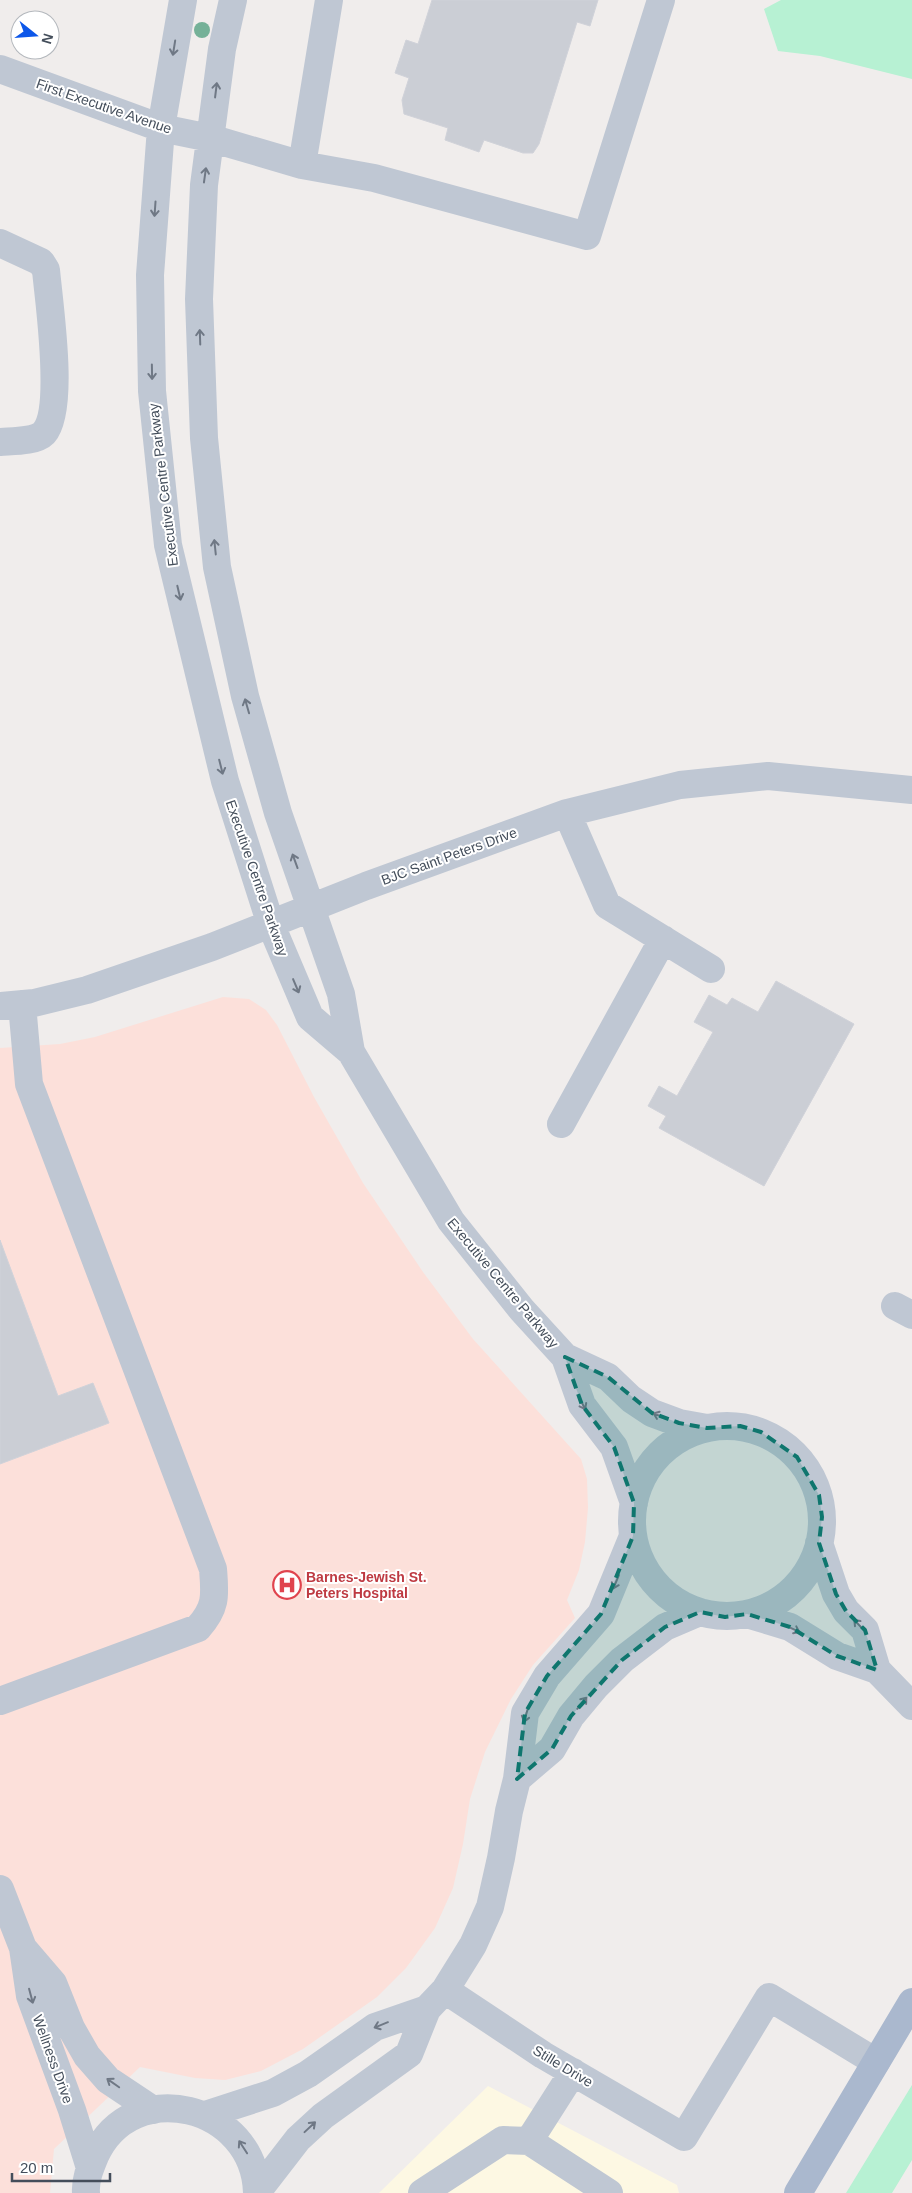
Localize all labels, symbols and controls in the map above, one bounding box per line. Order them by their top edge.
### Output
north arrow [10,10,60,60]
text: N [38,32,57,46]
one-way arrow [168,40,178,56]
street label: First Executive Avenue [34,75,174,137]
one-way arrow [211,82,221,98]
one-way arrow [200,167,210,183]
one-way arrow [151,201,160,217]
one-way arrow [196,329,205,345]
one-way arrow [147,363,157,379]
street label: Executive Centre Parkway [145,403,181,567]
one-way arrow [210,539,220,555]
one-way arrow [174,584,184,600]
one-way arrow [242,698,252,714]
one-way arrow [217,759,227,775]
street label: Executive Centre Parkway [223,798,291,958]
street label: BJC Saint Peters Drive [379,824,519,888]
one-way arrow [290,854,299,869]
one-way arrow [292,978,302,993]
street label: Executive Centre Parkway [444,1215,562,1351]
one-way arrow [577,1395,587,1410]
one-way arrow [653,1411,668,1420]
place label: Barnes-Jewish St. Peters Hospital [306,1569,427,1601]
hospital icon: Barnes-Jewish St. Peters Hospital [272,1570,302,1600]
one-way arrow [610,1574,620,1589]
one-way arrow [853,1619,865,1631]
one-way arrow [785,1625,800,1635]
one-way arrow [576,1696,587,1709]
one-way arrow [521,1707,530,1723]
one-way arrow [27,1988,36,2004]
street label: Wellness Drive [30,2013,77,2106]
one-way arrow [374,2021,389,2030]
street label: Stille Drive [530,2042,596,2090]
one-way arrow [106,2078,120,2088]
one-way arrow [304,2121,317,2133]
one-way arrow [237,2141,247,2155]
scale bar [12,2150,110,2182]
text: 20 m [20,2159,53,2176]

